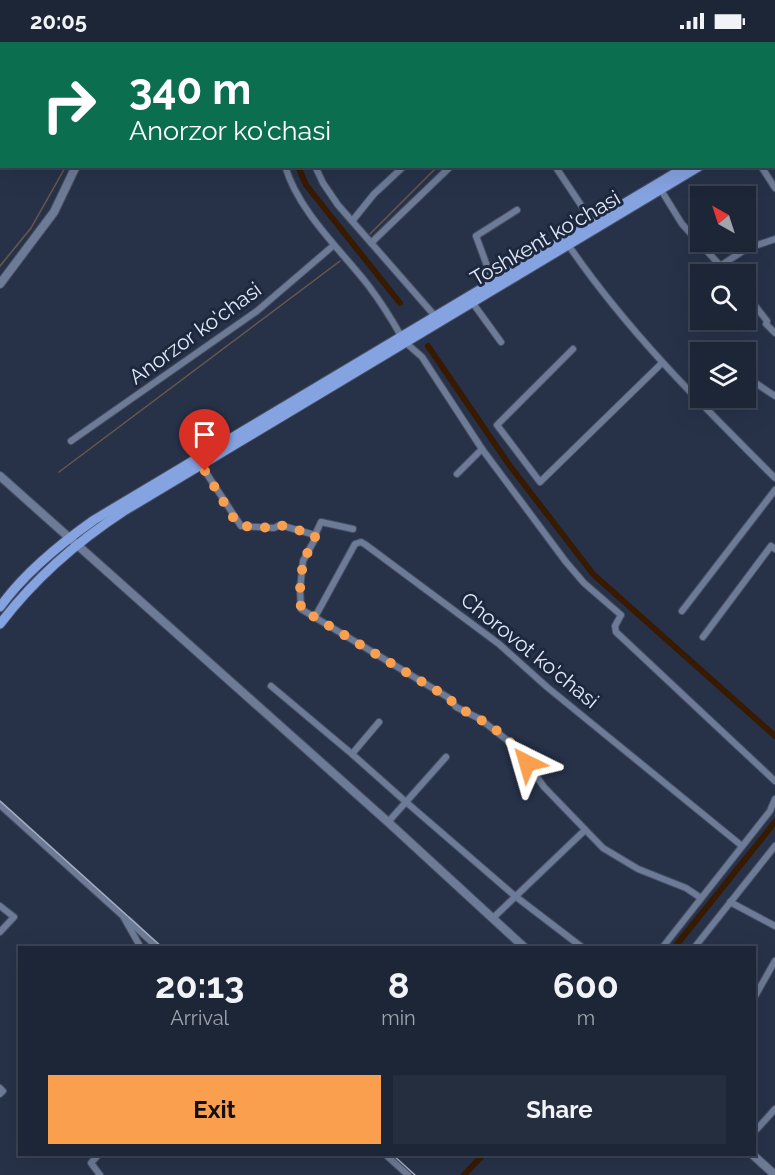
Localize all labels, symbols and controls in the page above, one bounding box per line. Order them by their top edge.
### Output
text: 20:05 [30,8,87,34]
text: 340 m [129,65,251,114]
icon: right [30,66,108,144]
text: Anorzor ko'chasi [129,115,331,146]
street label: Toshkent ko'chasi [466,185,624,291]
north arrow [690,186,756,252]
map controls [690,186,756,408]
button: search [690,264,756,330]
street label: Anorzor ko'chasi [124,277,266,389]
button: layers [690,342,756,408]
pin [179,409,230,471]
icon: arrive [188,418,221,451]
street label: Chorovot ko'chasi [456,587,604,713]
position arrow [495,731,559,795]
text: 20:13 [155,964,244,1006]
text: 8 [388,964,409,1006]
text: 600 [553,964,619,1006]
text: Arrival [170,1006,229,1030]
text: min [381,1006,416,1030]
text: m [577,1006,595,1030]
button: Exit [48,1075,381,1144]
button: Share [393,1075,726,1144]

